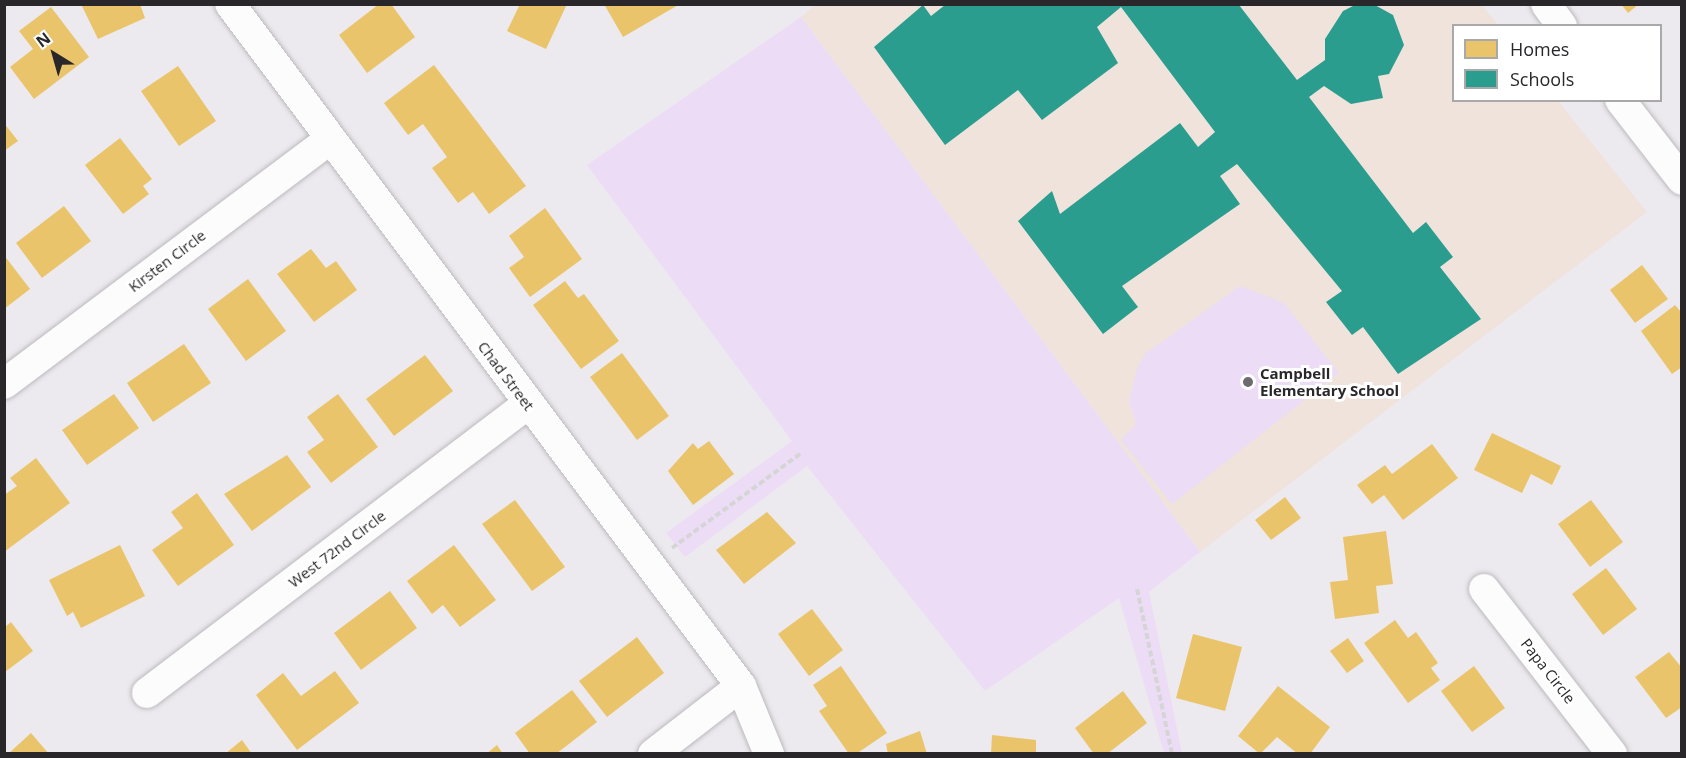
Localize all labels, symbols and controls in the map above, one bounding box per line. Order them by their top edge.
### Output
north arrow [24,24,84,84]
legend [1452,24,1662,102]
text: N [31,27,55,52]
text: Homes [1510,37,1569,61]
text: Schools [1510,67,1574,91]
street label: Kirsten Circle [125,226,209,296]
street label: Chad Street [474,338,538,414]
place label: Campbell Elementary School [1260,364,1399,399]
marker: Campbell Elementary School [1241,375,1255,389]
street label: West 72nd Circle [285,507,389,591]
street label: Papa Circle [1517,635,1579,707]

